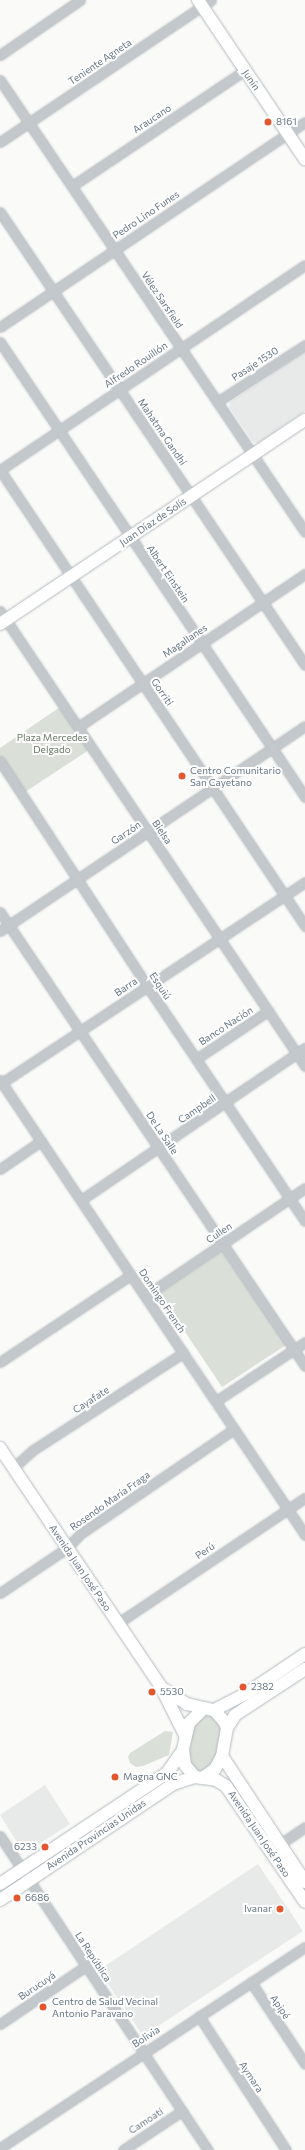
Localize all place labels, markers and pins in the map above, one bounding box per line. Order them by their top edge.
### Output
place label: 8161 [276,116,297,128]
marker: 8161 [263,117,273,127]
place label: Centro Comunitario San Cayetano [190,764,281,788]
marker: Centro Comunitario San Cayetano [177,771,187,781]
place label: 2382 [251,1681,274,1693]
marker: 2382 [238,1682,248,1692]
place label: 5530 [160,1686,184,1698]
marker: 5530 [147,1687,157,1697]
place label: Magna GNC [123,1771,178,1783]
marker: Magna GNC [110,1772,120,1782]
place label: 6233 [14,1841,37,1853]
marker: 6233 [40,1842,50,1852]
place label: 6686 [25,1892,49,1904]
marker: 6686 [12,1893,22,1903]
place label: Ivanar [244,1903,272,1915]
marker: Ivanar [275,1904,285,1914]
place label: Centro de Salud Vecinal Antonio Paravano [52,1995,158,2018]
marker: Centro de Salud Vecinal Antonio Paravano [37,2001,49,2013]

